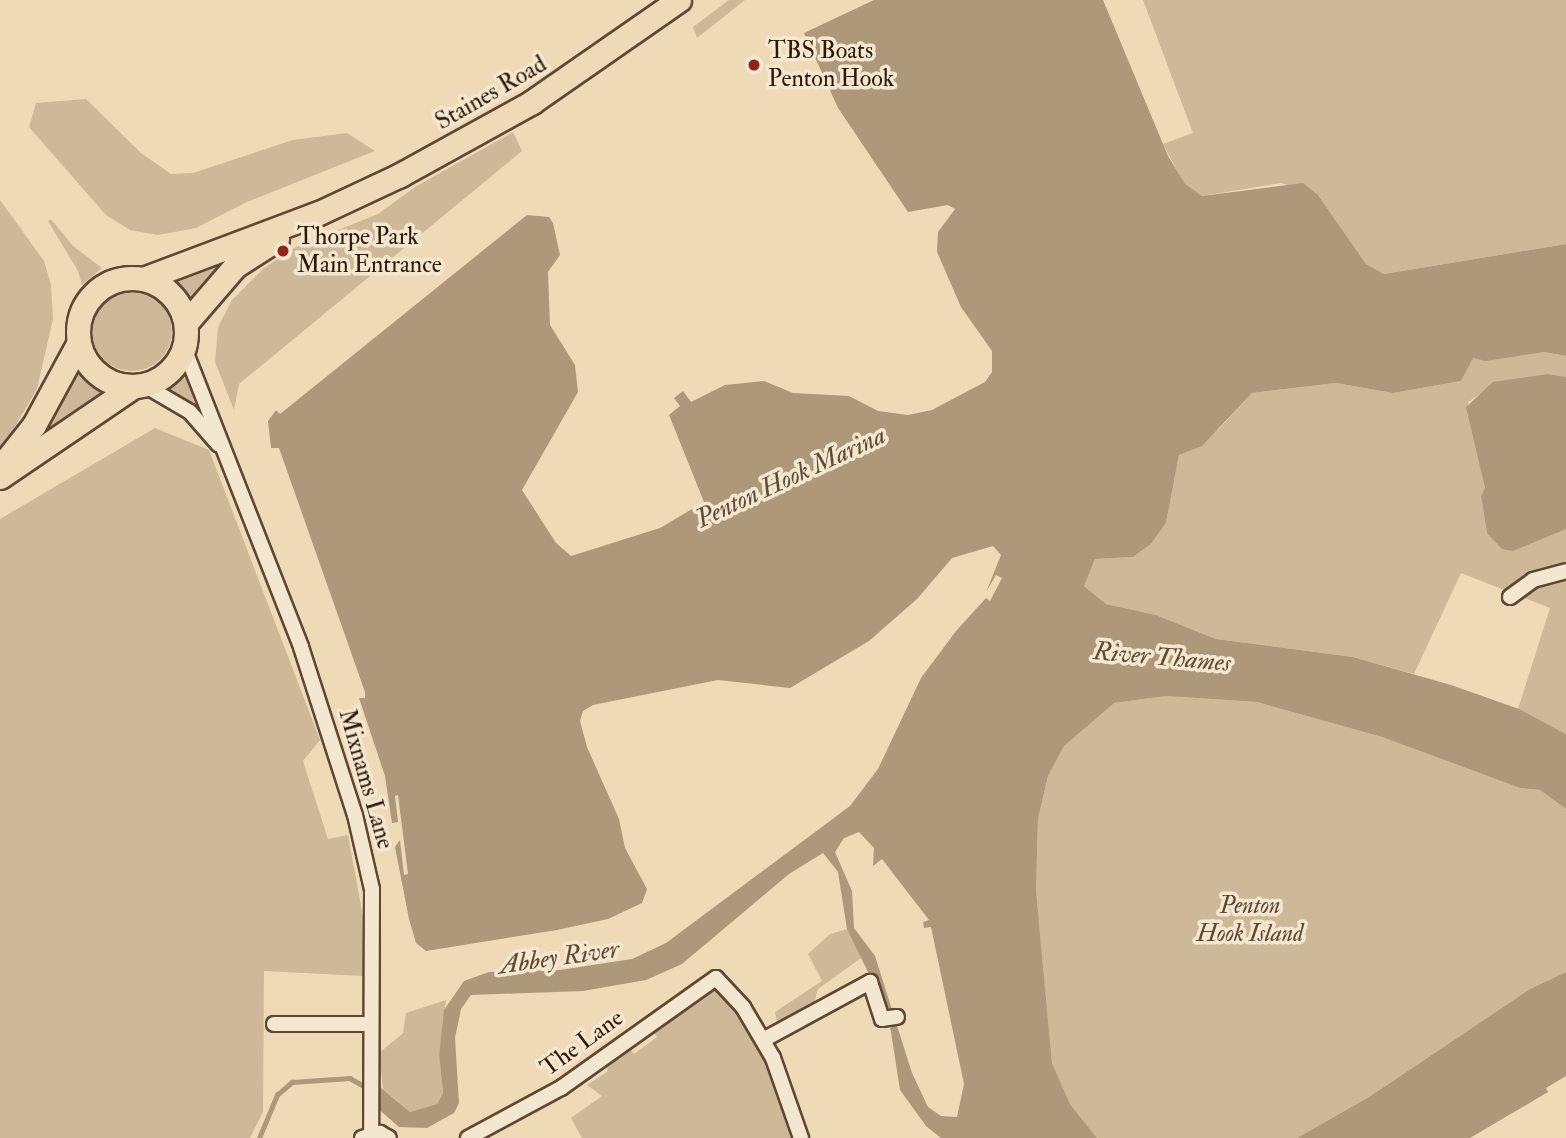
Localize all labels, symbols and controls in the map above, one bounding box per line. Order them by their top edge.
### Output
place label: TBS Boats Penton Hook [768,37,894,93]
street label: Staines Road [430,50,552,136]
marker: TBS Boats Penton Hook [746,57,762,73]
place label: Thorpe Park Main Entrance [297,223,442,279]
marker: Thorpe Park Main Entrance [275,243,291,259]
water label: Penton Hook Marina [691,420,891,536]
water label: River Thames [1092,636,1232,680]
street label: Mixnams Lane [332,706,400,852]
park label: Penton Hook Island [1197,892,1303,948]
water label: Abbey River [497,934,621,982]
street label: The Lane [535,1003,629,1083]

